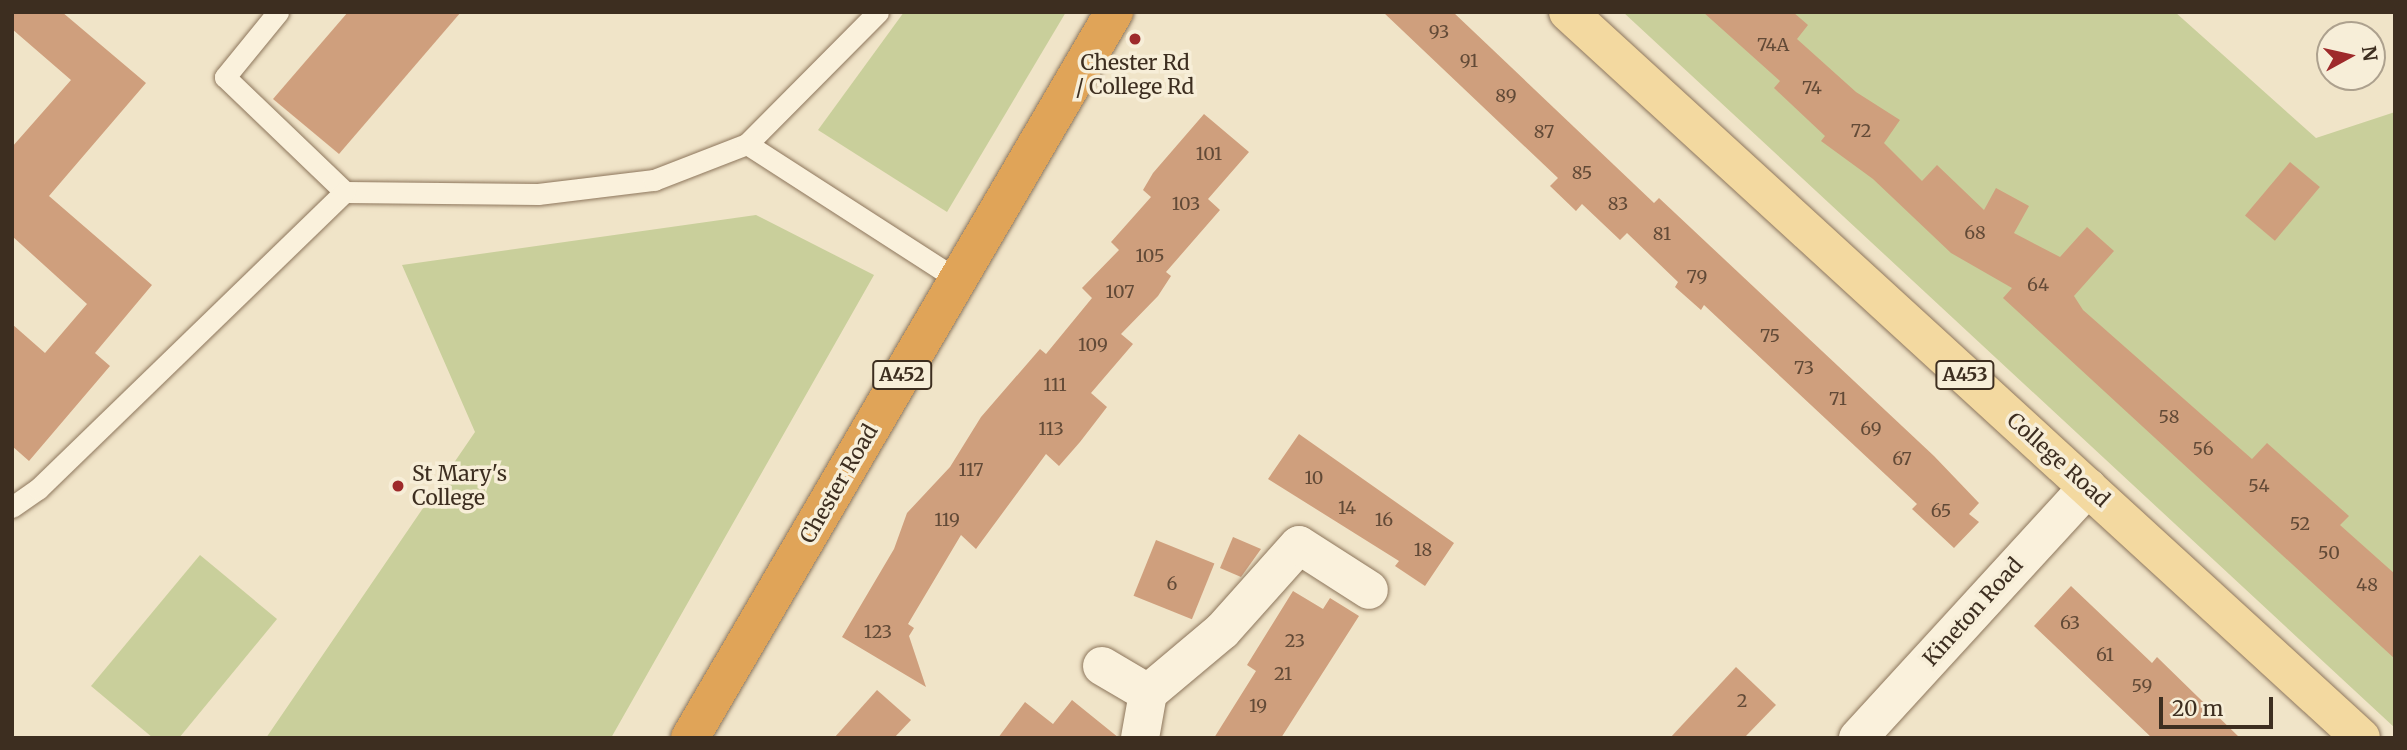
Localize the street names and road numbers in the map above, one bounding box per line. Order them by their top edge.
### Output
road number: A452 [870,360,934,390]
road number: A453 [1935,360,1995,390]
street label: College Road [2002,407,2114,513]
street label: Chester Road [795,420,883,548]
street label: Kineton Road [1918,553,2028,671]

